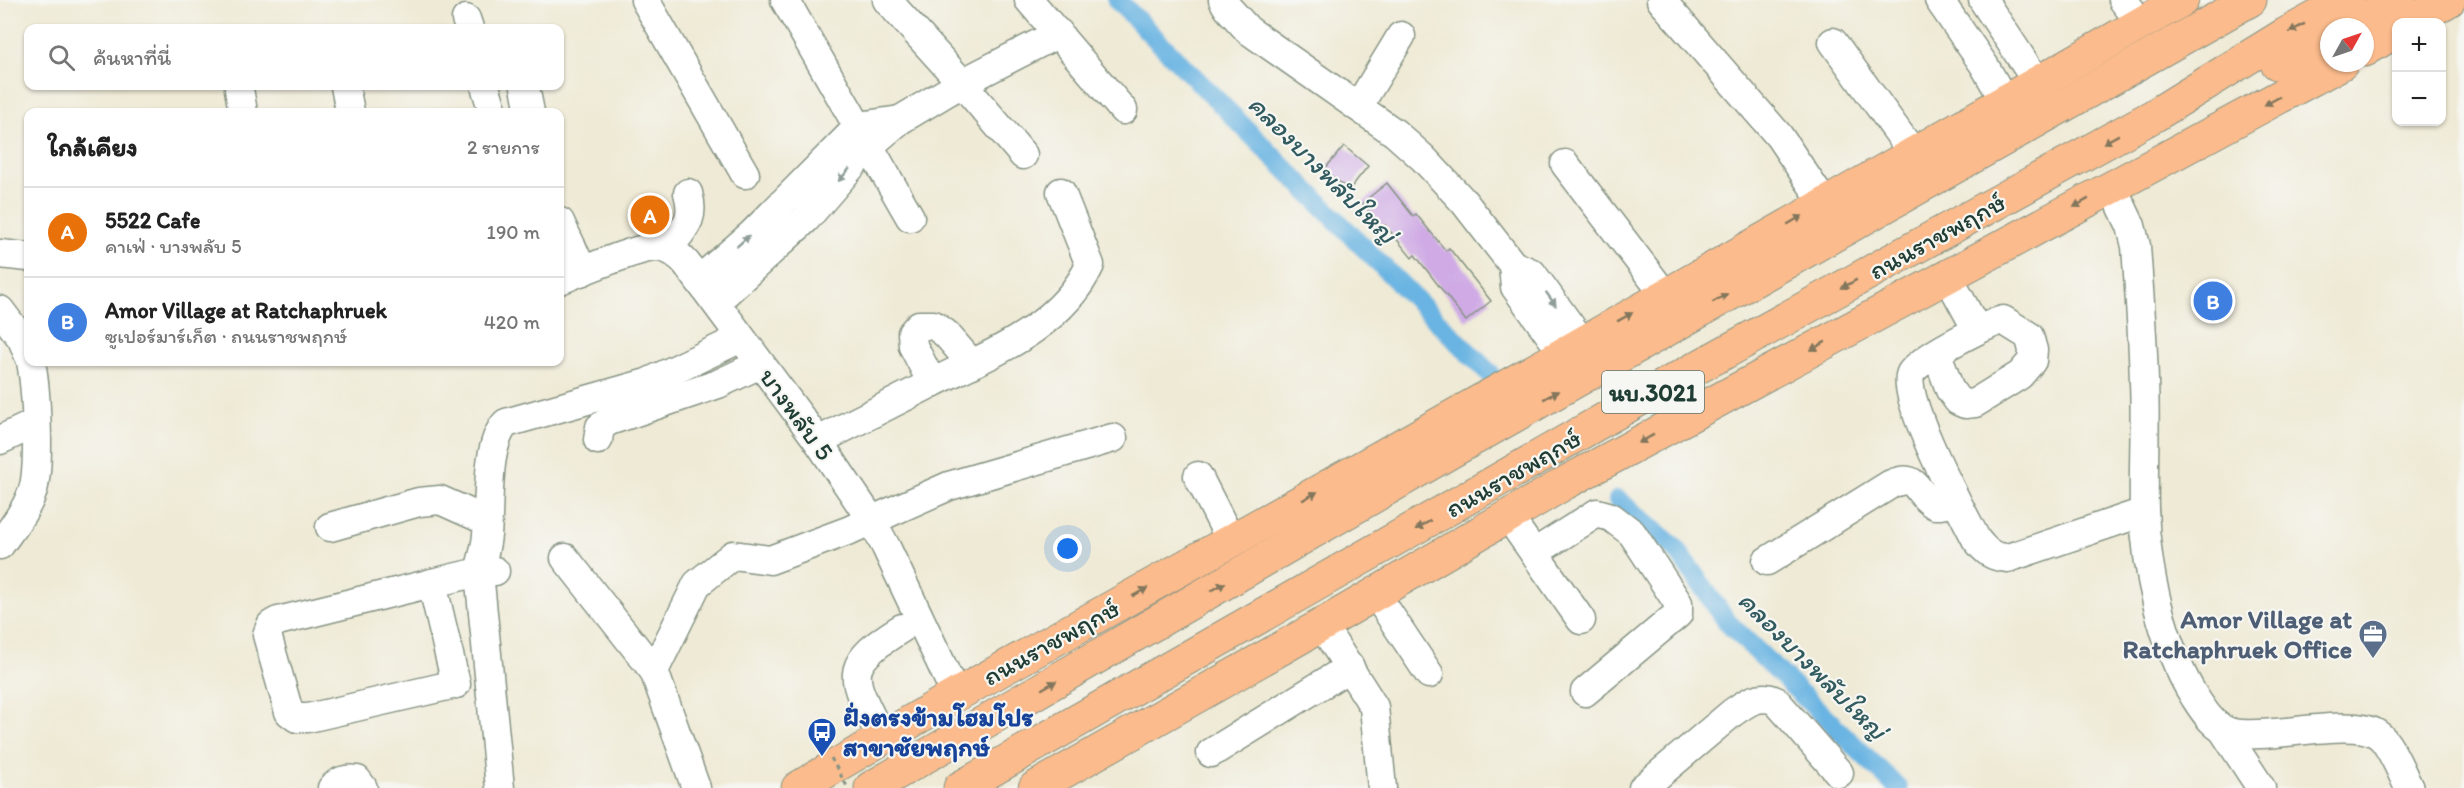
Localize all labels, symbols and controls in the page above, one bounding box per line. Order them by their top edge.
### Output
north arrow [2320,18,2374,72]
map controls [2392,18,2446,126]
button: + [2392,18,2446,72]
one-way arrow [2288,23,2305,33]
search box [24,24,564,90]
icon: search [45,41,78,74]
text: ค้นหาที่นี่ [93,44,171,71]
button: − [2392,72,2446,126]
water label: คลองบางพลับใหญ่ [1242,88,1407,253]
one-way arrow [2263,96,2280,105]
text: ใกล้เคียง [48,131,138,163]
one-way arrow [2102,134,2119,144]
text: 2 รายการ [467,135,540,159]
one-way arrow [837,168,851,183]
street label: ถนนราชพฤกษ์ [1863,185,2011,287]
pin: A [630,192,670,238]
one-way arrow [2073,197,2089,208]
text: 5522 Cafe [105,207,200,234]
one-way arrow [1787,215,1803,226]
text: A [61,220,74,244]
text: 190 m [487,220,540,244]
text: คาเฟ่ · บางพลับ 5 [105,234,242,258]
one-way arrow [735,235,750,248]
pin: B [2194,278,2232,324]
one-way arrow [1840,279,1857,289]
one-way arrow [1545,290,1557,306]
one-way arrow [1712,293,1728,304]
text: Amor Village at Ratchaphruek [105,297,387,324]
text: B [61,310,74,334]
text: 420 m [484,310,540,334]
one-way arrow [1617,312,1634,322]
text: ซูเปอร์มาร์เก็ต · ถนนราชพฤกษ์ [105,324,347,348]
one-way arrow [1809,341,1826,351]
street label: บางพลับ 5 [753,362,841,466]
road number: นบ.3021 [1602,371,1704,413]
one-way arrow [1543,390,1559,401]
street label: ถนนราชพฤกษ์ [1440,421,1586,525]
one-way arrow [1638,434,1655,444]
one-way arrow [1302,491,1319,501]
one-way arrow [1415,519,1431,530]
your location [1053,534,1082,563]
one-way arrow [1210,582,1226,593]
water label: คลองบางพลับใหญ่ [1732,584,1897,749]
one-way arrow [1132,587,1149,597]
street label: ถนนราชพฤกษ์ [977,591,1125,693]
place label: Amor Village at Ratchaphruek Office [2123,603,2352,665]
office icon: Amor Village at Ratchaphruek Office [2357,618,2389,660]
one-way arrow [1041,681,1058,691]
place label: ฝั่งตรงข้ามโฮมโปร สาขาชัยพฤกษ์ [843,701,1034,763]
bus stop icon: ฝั่งตรงข้ามโฮมโปร สาขาชัยพฤกษ์ [806,716,838,758]

